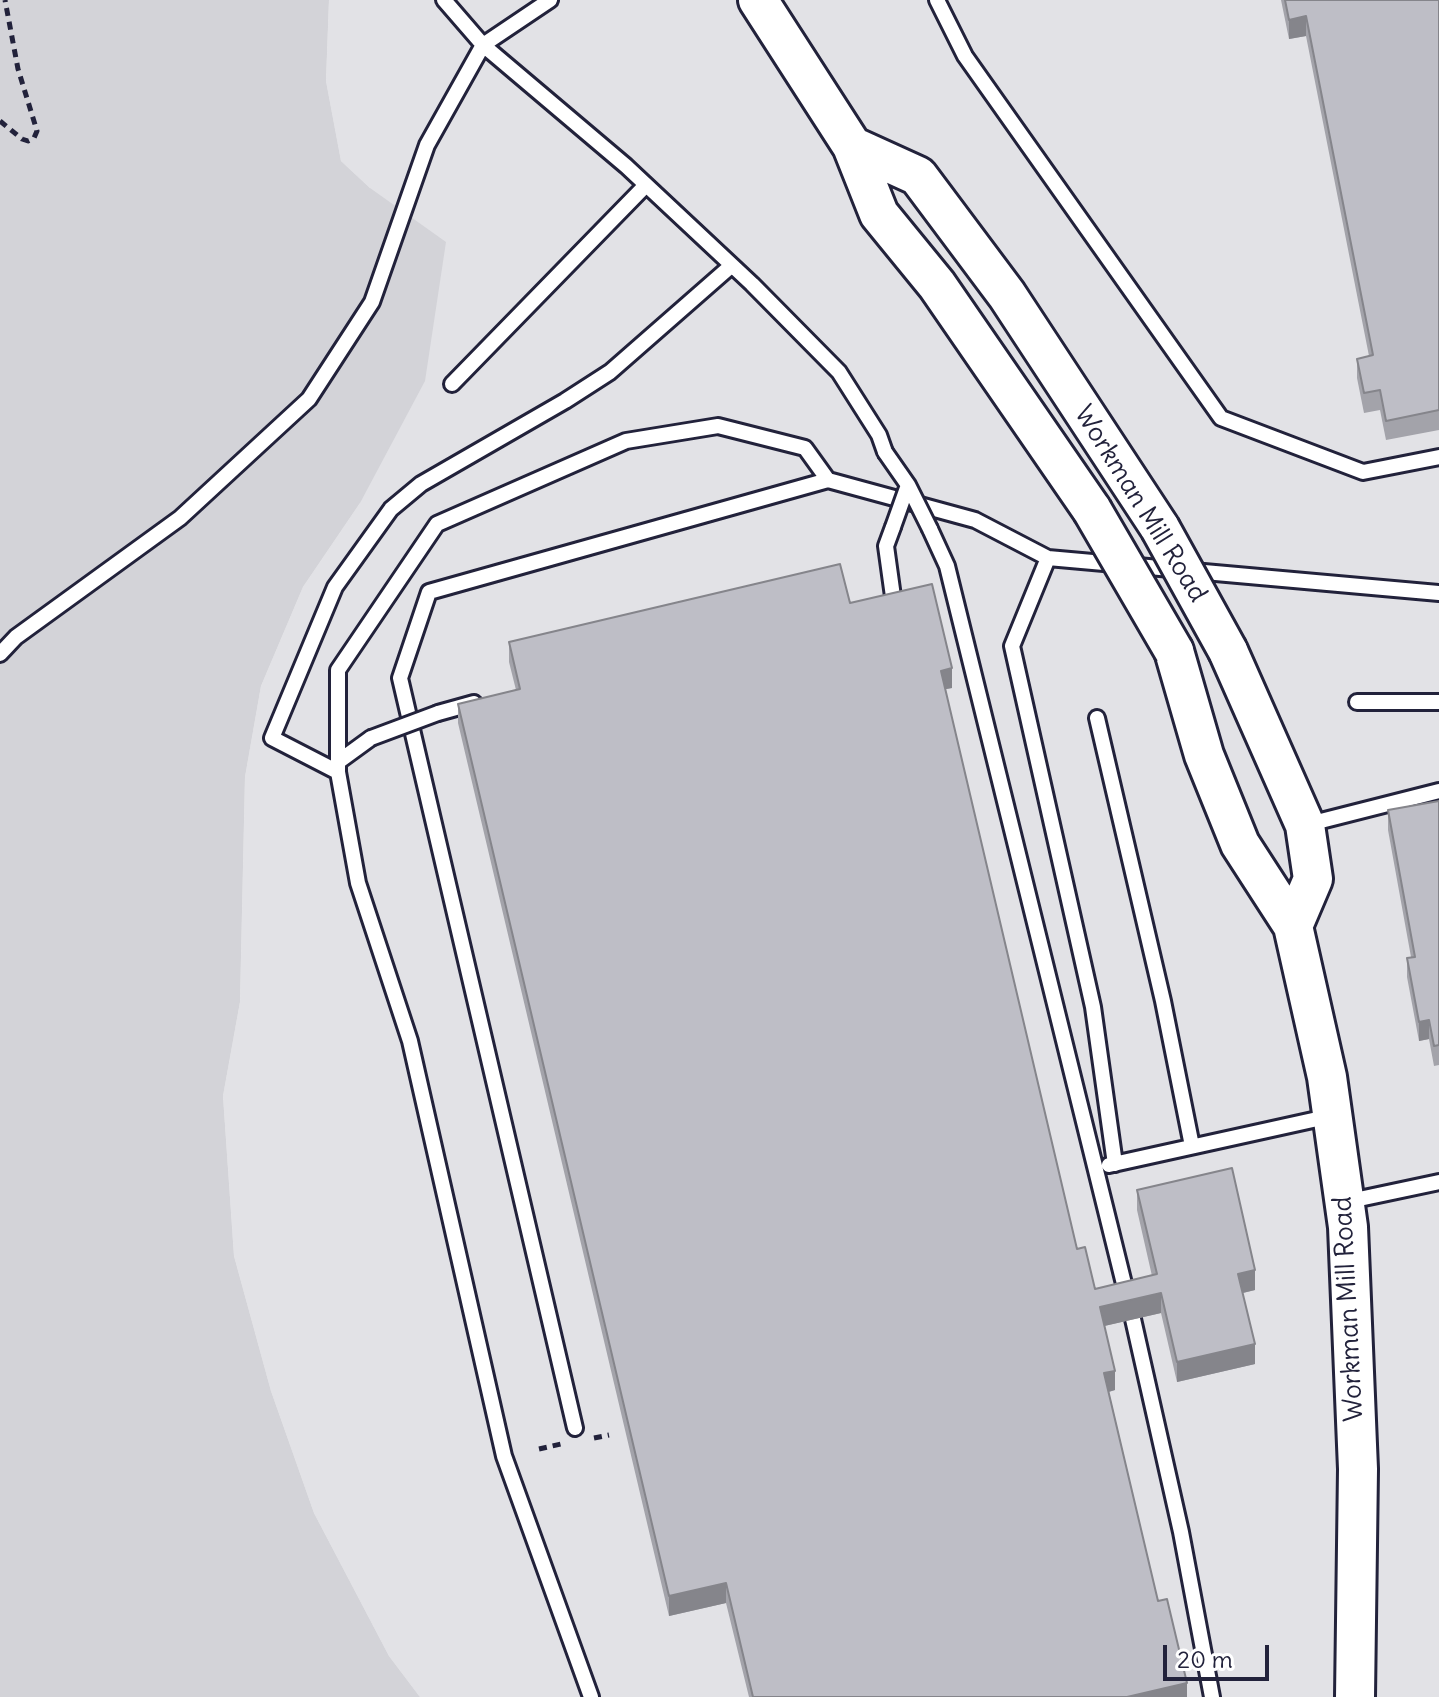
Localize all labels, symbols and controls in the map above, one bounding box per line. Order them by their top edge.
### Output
street label: Workman Mill Road [1067,400,1213,608]
street label: Workman Mill Road [1328,1195,1370,1423]
scale bar [1167,1629,1273,1679]
text: 20 m [1177,1644,1233,1674]

